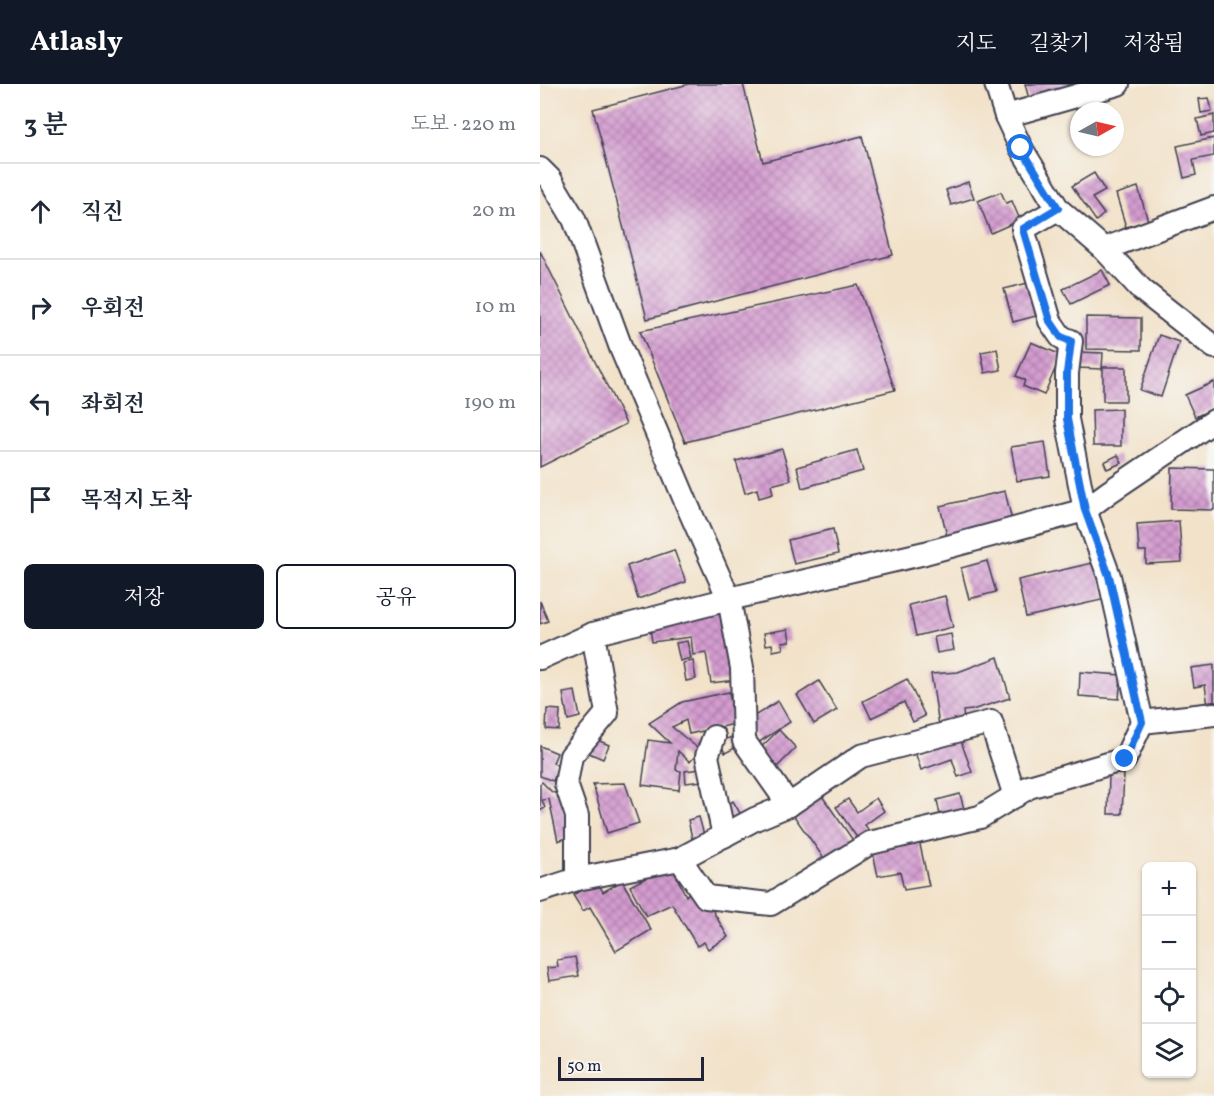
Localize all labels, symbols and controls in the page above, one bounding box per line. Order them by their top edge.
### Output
text: Atlasly [30,23,123,62]
text: 지도 [956,30,996,59]
text: 길찾기 [1029,30,1090,59]
text: 저장됨 [1123,30,1184,59]
north arrow [1070,102,1124,156]
text: 3 분 [24,108,68,144]
text: 도보 · 220 m [410,111,516,139]
route start [1007,134,1033,160]
icon: ahead [24,195,57,228]
text: 20 m [472,197,516,225]
text: 직진 [81,198,124,229]
icon: right [24,291,57,324]
text: 10 m [475,293,516,321]
text: 우회전 [81,294,145,325]
icon: left [24,387,57,420]
text: 190 m [464,389,516,417]
text: 좌회전 [81,390,145,421]
icon: arrive [24,483,57,516]
text: 목적지 도착 [81,486,192,517]
button: 저장 [24,564,264,629]
button: 공유 [276,564,516,629]
route end [1111,745,1137,771]
map controls [1142,862,1196,1078]
button: + [1142,862,1196,916]
button: − [1142,916,1196,970]
button: locate [1142,970,1196,1024]
button: layers [1142,1024,1196,1078]
scale bar [558,1054,704,1082]
text: 50 m [567,1056,601,1078]

